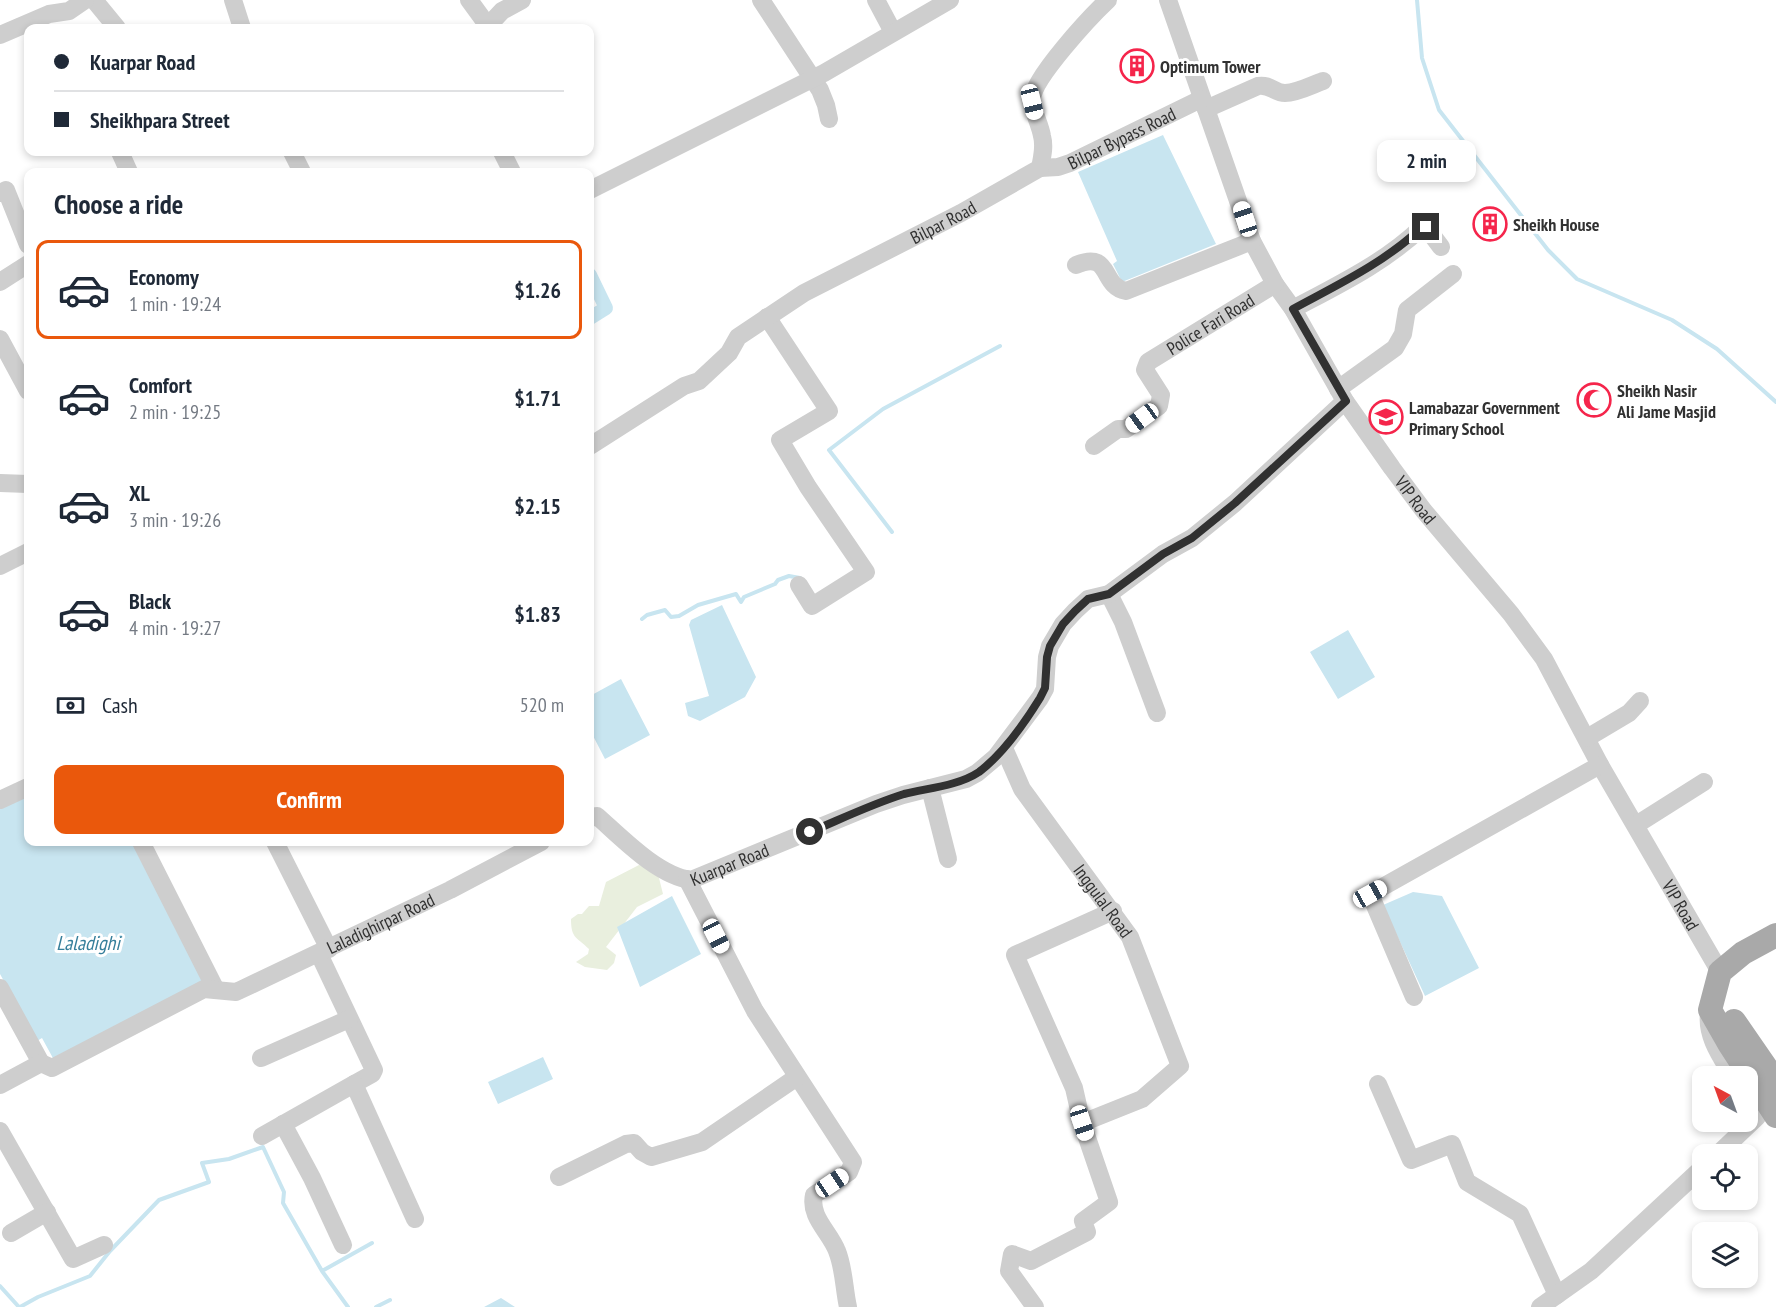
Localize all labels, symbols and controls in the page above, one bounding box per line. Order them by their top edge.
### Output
text: Kuarpar Road [90,48,195,76]
building icon: Optimum Tower [1119,48,1155,84]
place label: Optimum Tower [1160,55,1261,78]
car [1019,82,1045,122]
street label: Bilpar Bypass Road [1064,102,1179,174]
text: Sheikhpara Street [90,106,230,134]
callout: 2 min [1376,140,1476,182]
text: 2 min [1406,148,1447,174]
text: Choose a ride [54,187,183,221]
street label: Bilpar Road [906,195,980,249]
car [1231,199,1259,239]
building icon: Sheikh House [1472,206,1508,242]
route end [1412,213,1439,240]
place label: Sheikh House [1513,213,1600,236]
icon: car [57,263,111,317]
text: Economy [129,263,199,291]
text: $1.26 [514,276,561,304]
street label: Police Fari Road [1162,288,1258,360]
text: 1 min · 19:24 [129,291,221,317]
icon: car [57,371,111,425]
text: Comfort [129,371,192,399]
place label: Sheikh Nasir Ali Jame Masjid [1616,379,1716,423]
mosque icon: Sheikh Nasir Ali Jame Masjid [1576,382,1612,418]
text: $1.71 [514,384,561,412]
place label: Lamabazar Government Primary School [1409,396,1561,440]
text: 2 min · 19:25 [129,399,221,425]
school or university icon: Lamabazar Government Primary School [1368,399,1404,435]
car [1122,400,1162,436]
street label: VIP Road [1390,470,1441,529]
icon: car [57,479,111,533]
text: XL [129,479,150,507]
text: $2.15 [514,492,561,520]
text: 3 min · 19:26 [129,507,221,533]
icon: car [57,587,111,641]
text: Black [129,587,171,615]
text: $1.83 [514,600,561,628]
text: 4 min · 19:27 [129,615,221,641]
icon: cash [54,689,87,722]
text: Cash [102,691,138,719]
text: 520 m [520,692,564,718]
button: Confirm [54,765,564,834]
route start [796,818,823,845]
street label: Kuarpar Road [687,838,772,891]
street label: Inggulal Road [1069,859,1138,942]
street label: VIP Road [1657,875,1705,934]
car [1350,877,1390,911]
street label: Laladighirpar Road [323,888,438,959]
car [700,916,732,956]
water label: Laladighi [56,930,122,956]
north arrow [1692,1066,1758,1132]
map controls [1692,1066,1758,1288]
car [1068,1103,1096,1143]
button: locate [1692,1144,1758,1210]
car [812,1165,852,1201]
button: layers [1692,1222,1758,1288]

